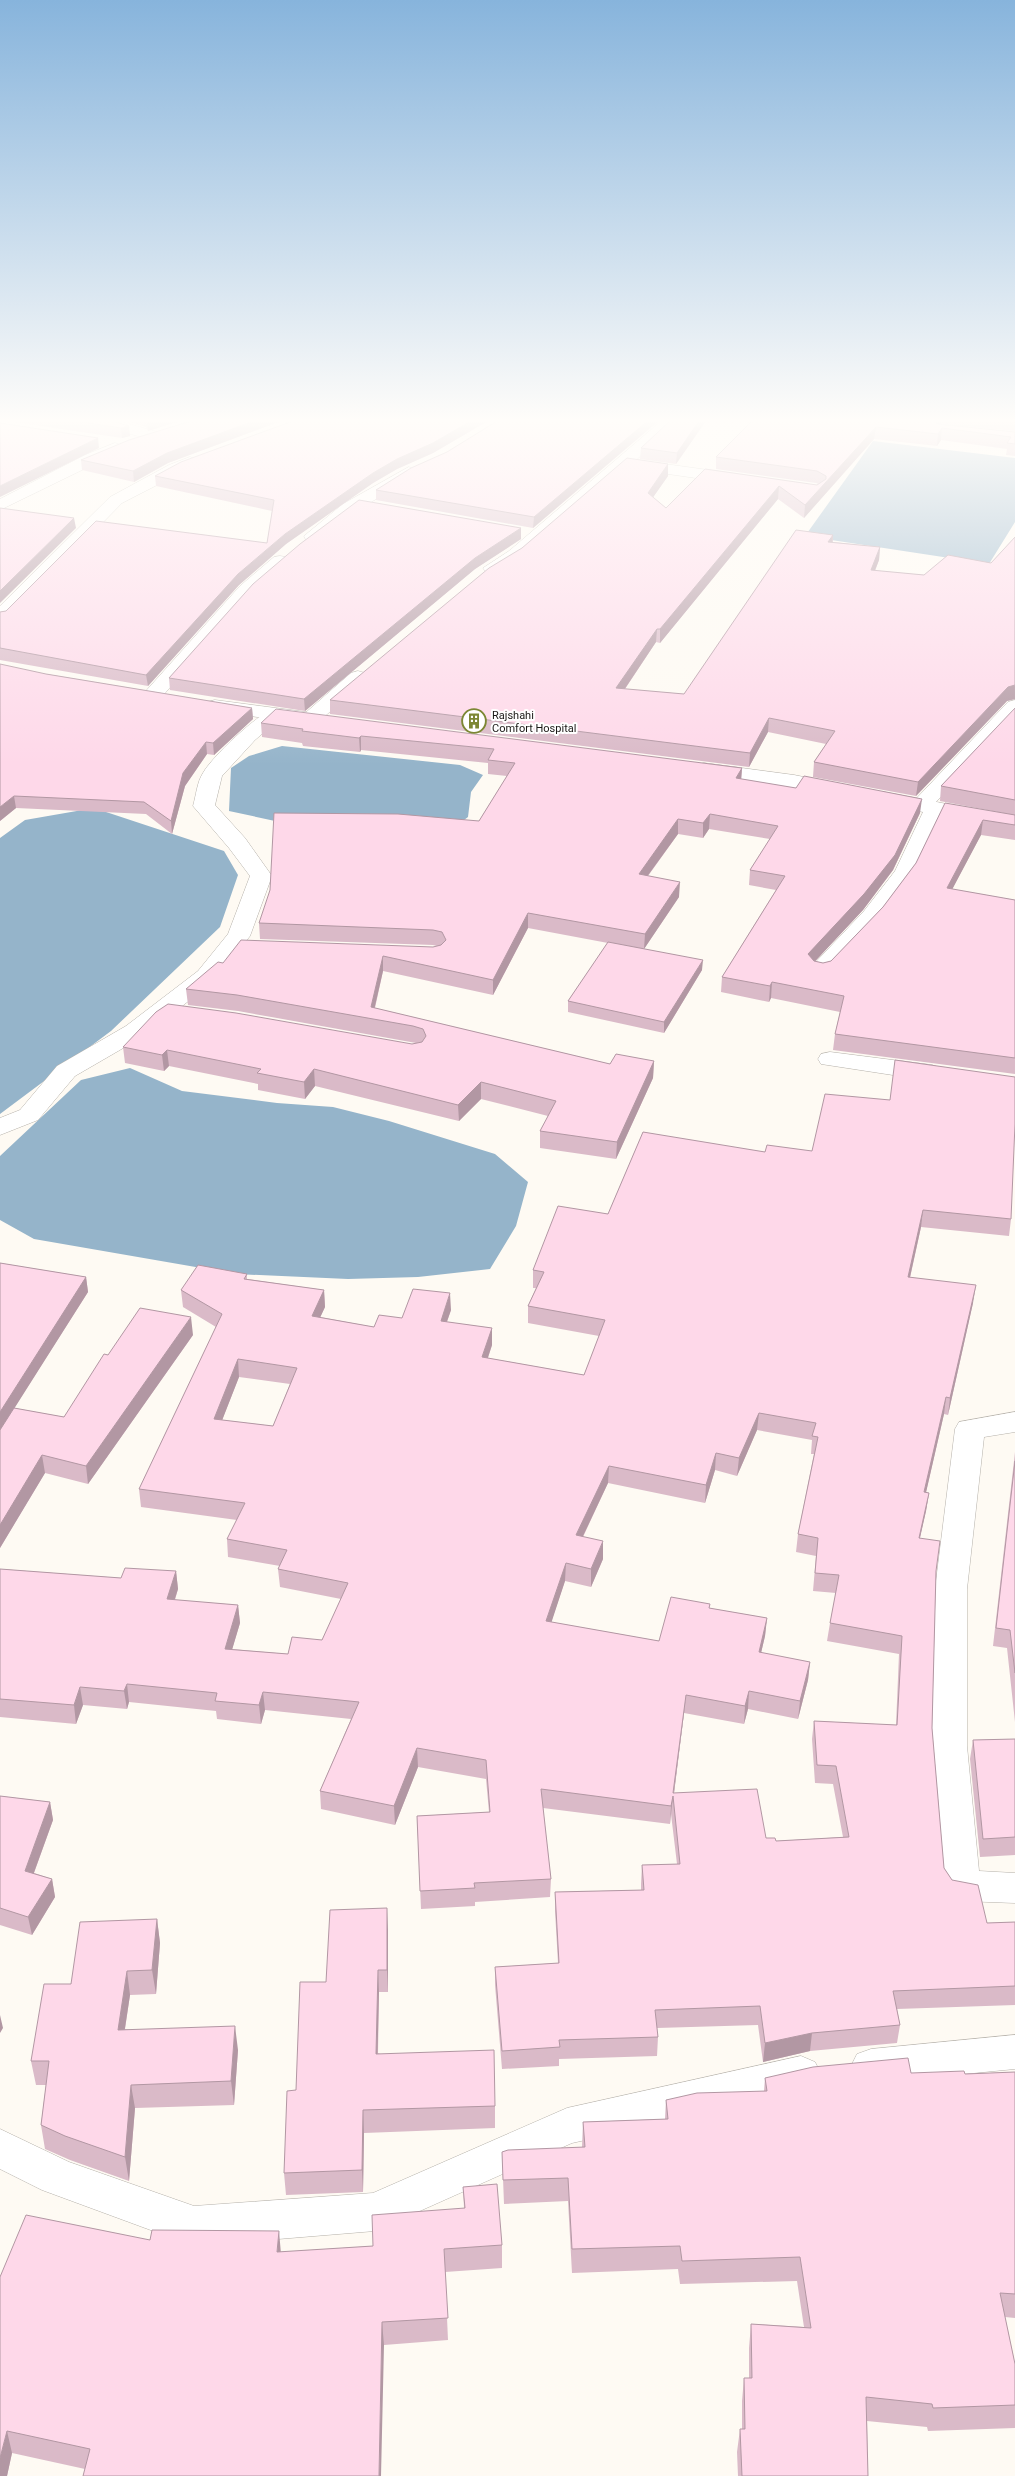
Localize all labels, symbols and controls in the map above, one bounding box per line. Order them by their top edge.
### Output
building icon: Rajshahi Comfort Hospital [461,708,487,734]
place label: Rajshahi Comfort Hospital [492,709,576,735]

